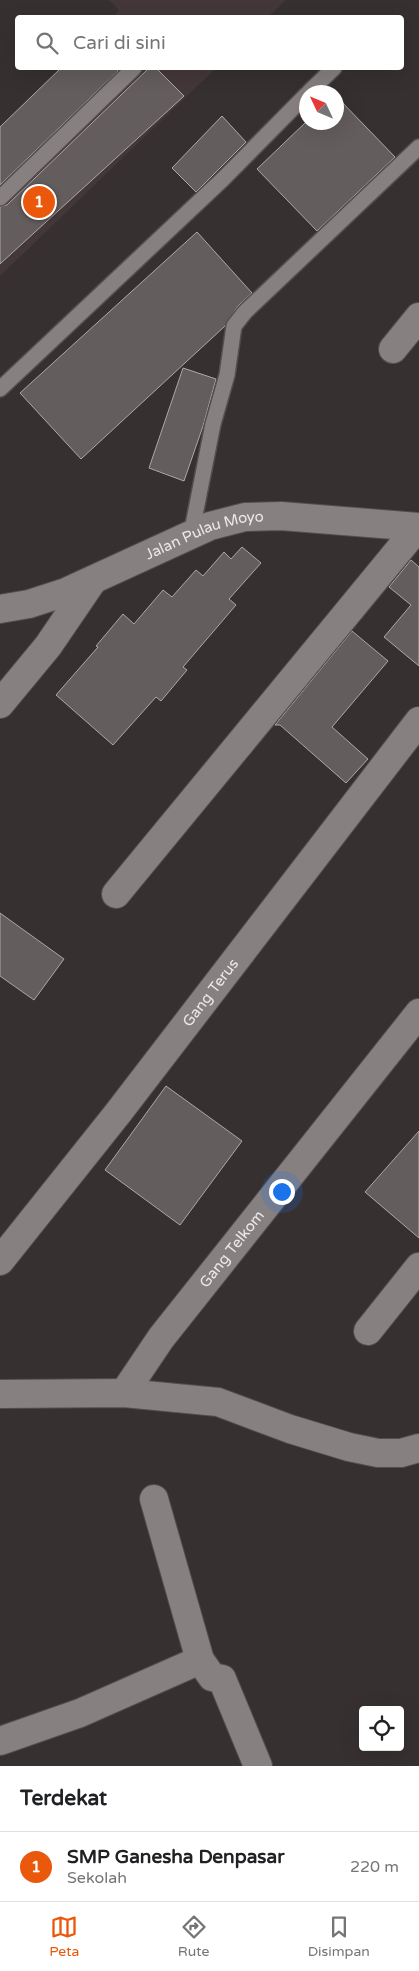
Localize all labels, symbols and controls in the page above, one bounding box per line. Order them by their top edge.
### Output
search box [15,15,404,70]
icon: search [33,29,61,57]
text: Cari di sini [73,32,166,54]
north arrow [299,85,344,130]
pin: 1 [23,183,55,221]
street label: Jalan Pulau Moyo [142,507,264,564]
street label: Gang Terus [179,955,242,1030]
your location [269,1179,295,1205]
street label: Gang Telkom [196,1207,268,1291]
map controls [359,1706,404,1751]
button: locate [359,1706,404,1751]
text: Terdekat [20,1786,107,1811]
text: SMP Ganesha Denpasar [67,1846,284,1868]
text: 1 [31,1857,41,1877]
text: 220 m [350,1857,399,1877]
text: Sekolah [67,1868,127,1888]
tab: Peta [49,1913,79,1960]
tab: Rute [178,1913,209,1960]
tab: Disimpan [308,1913,370,1960]

